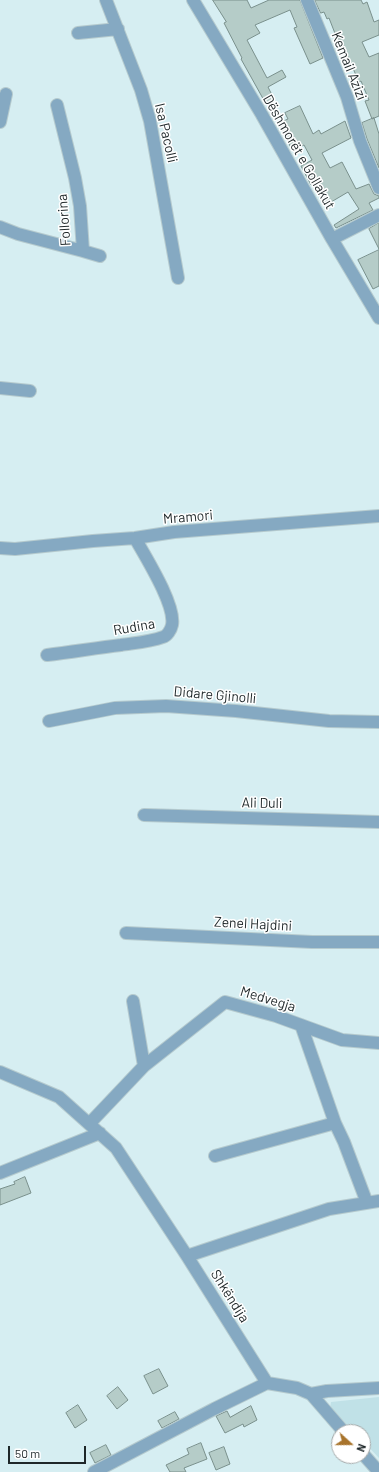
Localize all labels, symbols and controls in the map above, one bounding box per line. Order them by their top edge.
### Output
street label: Kemail Azizi [328,29,370,103]
street label: Dëshmorët e Gollakut [259,92,339,212]
street label: Isa Pacolli [151,102,181,164]
street label: Follorina [54,193,74,247]
street label: Mramori [162,506,214,528]
street label: Rudina [112,615,156,639]
street label: Didare Gjinolli [173,683,257,707]
street label: Ali Duli [241,794,283,812]
street label: Zenel Hajdini [214,914,292,934]
street label: Medvegja [238,983,298,1015]
street label: Shkëndija [207,1266,253,1326]
north arrow [331,1424,371,1464]
scale bar [10,1438,88,1464]
text: N [354,1442,369,1454]
text: 50 m [15,1446,40,1460]

